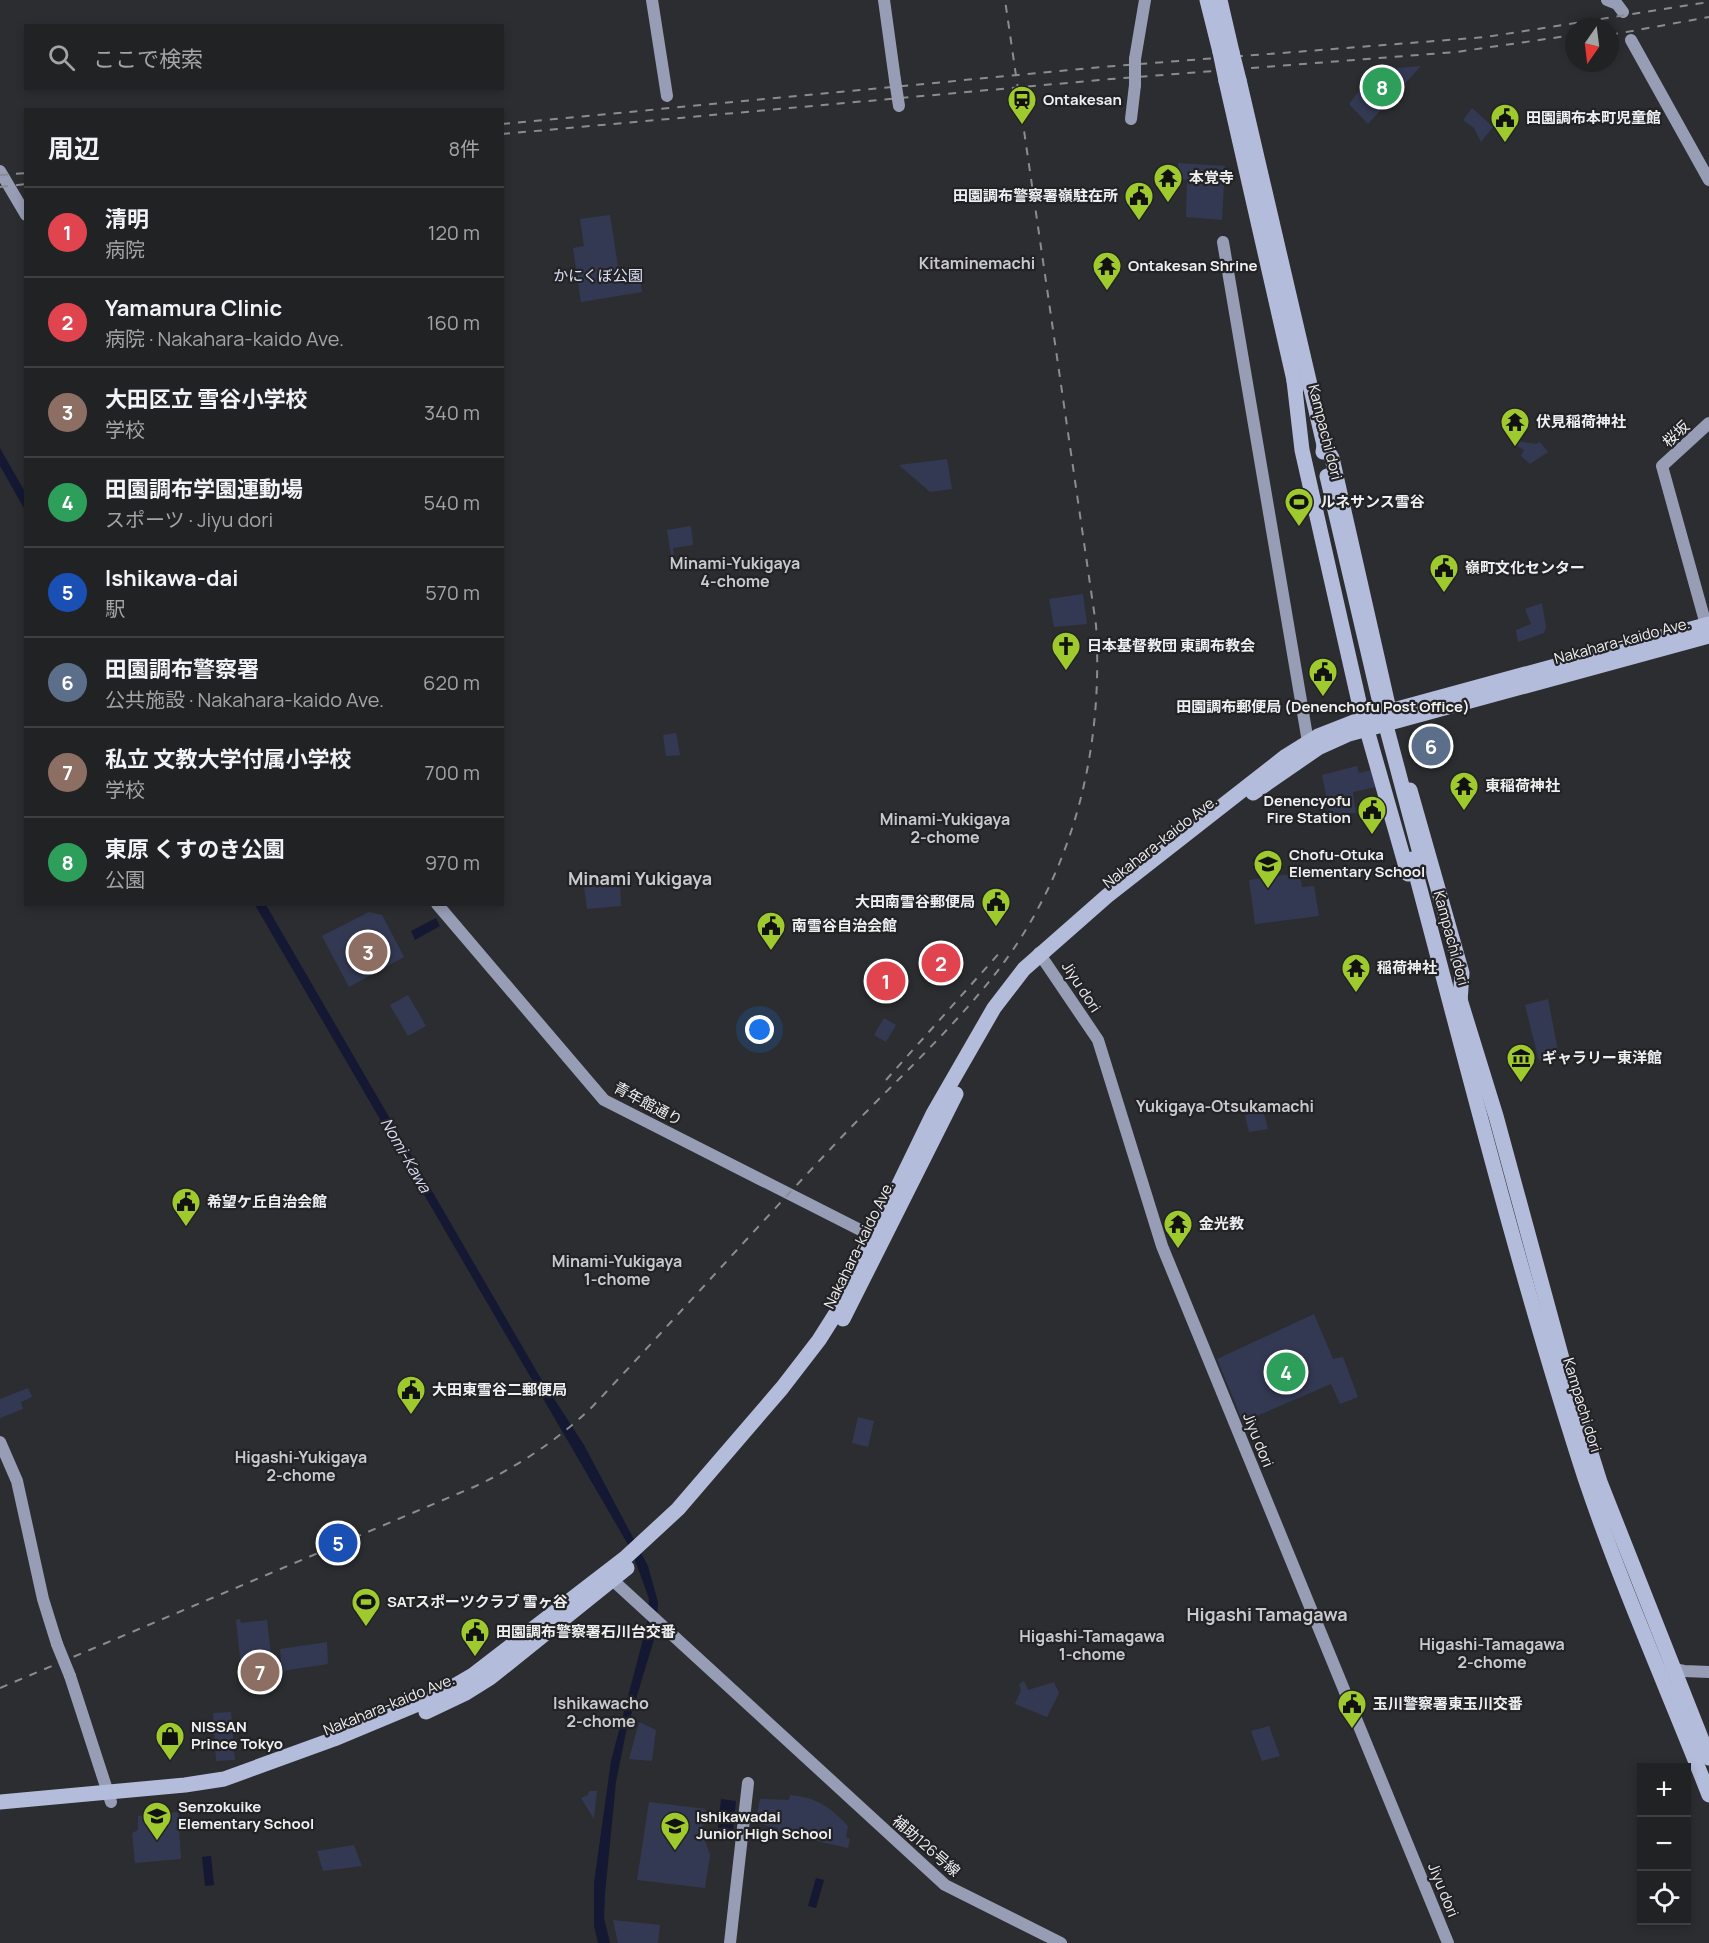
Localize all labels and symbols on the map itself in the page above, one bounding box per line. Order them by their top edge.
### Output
north arrow [1565,18,1619,72]
pin: 8 [1362,64,1402,110]
station icon: Ontakesan [1006,84,1038,126]
place label: Ontakesan [1043,89,1122,110]
public building icon: 田園調布本町児童館 [1489,102,1521,144]
place label: 田園調布本町児童館 [1526,107,1661,128]
temple icon: 本覚寺 [1152,162,1184,204]
place label: 本覚寺 [1189,167,1234,188]
public building icon: 田園調布警察署嶺駐在所 [1123,180,1155,222]
place label: 田園調布警察署嶺駐在所 [953,185,1118,206]
temple icon: Ontakesan Shrine [1091,250,1123,292]
district label: Kitaminemachi [919,252,1035,274]
place label: Ontakesan Shrine [1128,255,1258,276]
park label: かにくぼ公園 [553,265,643,286]
street label: Kampachi dori [1303,382,1347,482]
temple icon: 伏見稲荷神社 [1499,406,1531,448]
place label: 伏見稲荷神社 [1536,411,1626,432]
street label: 桜坂 [1658,416,1694,452]
sports icon: ルネサンス雪谷 [1283,486,1315,528]
place label: ルネサンス雪谷 [1320,491,1425,512]
district label: Minami-Yukigaya 4-chome [670,552,800,592]
public building icon: 嶺町文化センター [1428,552,1460,594]
place label: 嶺町文化センター [1465,557,1585,578]
street label: Nakahara-kaido Ave. [1552,612,1692,669]
church icon: 日本基督教団 東調布教会 [1050,630,1082,672]
place label: 日本基督教団 東調布教会 [1087,635,1255,656]
public building icon: 田園調布郵便局 (Denenchofu Post Office) [1307,656,1339,698]
place label: 田園調布郵便局 (Denenchofu Post Office) [1176,696,1470,717]
pin: 6 [1412,724,1450,768]
temple icon: 東稲荷神社 [1448,770,1480,812]
place label: 東稲荷神社 [1485,775,1560,796]
street label: Nakahara-kaido Ave. [1098,790,1221,893]
place label: Denencyofu Fire Station [1264,790,1351,828]
public building icon: Denencyofu Fire Station [1356,794,1388,836]
district label: Minami-Yukigaya 2-chome [880,808,1010,848]
place label: Chofu-Otuka Elementary School [1289,844,1425,882]
school or university icon: Chofu-Otuka Elementary School [1252,848,1284,890]
district label: Minami Yukigaya [568,866,712,890]
public building icon: 大田南雪谷郵便局 [980,886,1012,928]
street label: Kampachi dori [1429,888,1474,988]
place label: 大田南雪谷郵便局 [855,891,975,912]
public building icon: 南雪谷自治会館 [755,910,787,952]
place label: 南雪谷自治会館 [792,915,897,936]
pin: 3 [348,930,388,974]
pin: 2 [922,940,960,986]
temple icon: 稲荷神社 [1340,952,1372,994]
street label: Jiyu dori [1057,957,1106,1016]
place label: 稲荷神社 [1377,957,1437,978]
pin: 1 [866,958,906,1004]
your location [745,1015,774,1044]
museum icon: ギャラリー東洋館 [1505,1042,1537,1084]
place label: ギャラリー東洋館 [1542,1047,1662,1068]
street label: 青年館通り [610,1077,686,1130]
district label: Yukigaya-Otsukamachi [1136,1095,1314,1117]
water label: Nomi-Kawa [376,1113,437,1197]
street label: Nakahara-kaido Ave. [818,1177,899,1312]
public building icon: 希望ケ丘自治会館 [170,1186,202,1228]
place label: 希望ケ丘自治会館 [207,1191,327,1212]
temple icon: 金光教 [1162,1208,1194,1250]
place label: 金光教 [1199,1213,1244,1234]
district label: Minami-Yukigaya 1-chome [552,1250,682,1290]
pin: 4 [1266,1350,1306,1394]
street label: Kampachi dori [1558,1355,1607,1455]
public building icon: 大田東雪谷二郵便局 [395,1374,427,1416]
place label: 大田東雪谷二郵便局 [432,1379,567,1400]
street label: Jiyu dori [1238,1409,1279,1470]
district label: Higashi-Yukigaya 2-chome [235,1446,367,1486]
pin: 5 [318,1520,358,1566]
sports icon: SATスポーツクラブ 雪ヶ谷 [350,1586,382,1628]
place label: SATスポーツクラブ 雪ヶ谷 [387,1591,568,1612]
district label: Higashi Tamagawa [1186,1602,1348,1626]
public building icon: 田園調布警察署石川台交番 [459,1616,491,1658]
place label: 田園調布警察署石川台交番 [496,1621,676,1642]
district label: Higashi-Tamagawa 1-chome [1019,1625,1165,1665]
district label: Higashi-Tamagawa 2-chome [1419,1633,1565,1673]
pin: 7 [240,1650,280,1694]
street label: Nakahara-kaido Ave. [320,1669,458,1740]
public building icon: 玉川警察署東玉川交番 [1336,1688,1368,1730]
district label: Ishikawacho 2-chome [553,1692,649,1732]
place label: 玉川警察署東玉川交番 [1373,1693,1523,1714]
place label: NISSAN Prince Tokyo [191,1716,283,1754]
shop icon: NISSAN Prince Tokyo [154,1720,186,1762]
place label: Senzokuike Elementary School [178,1796,314,1834]
school or university icon: Senzokuike Elementary School [141,1800,173,1842]
place label: Ishikawadai Junior High School [696,1806,832,1844]
school or university icon: Ishikawadai Junior High School [659,1810,691,1852]
street label: 補助126号線 [888,1810,965,1881]
street label: Jiyu dori [1423,1859,1464,1920]

